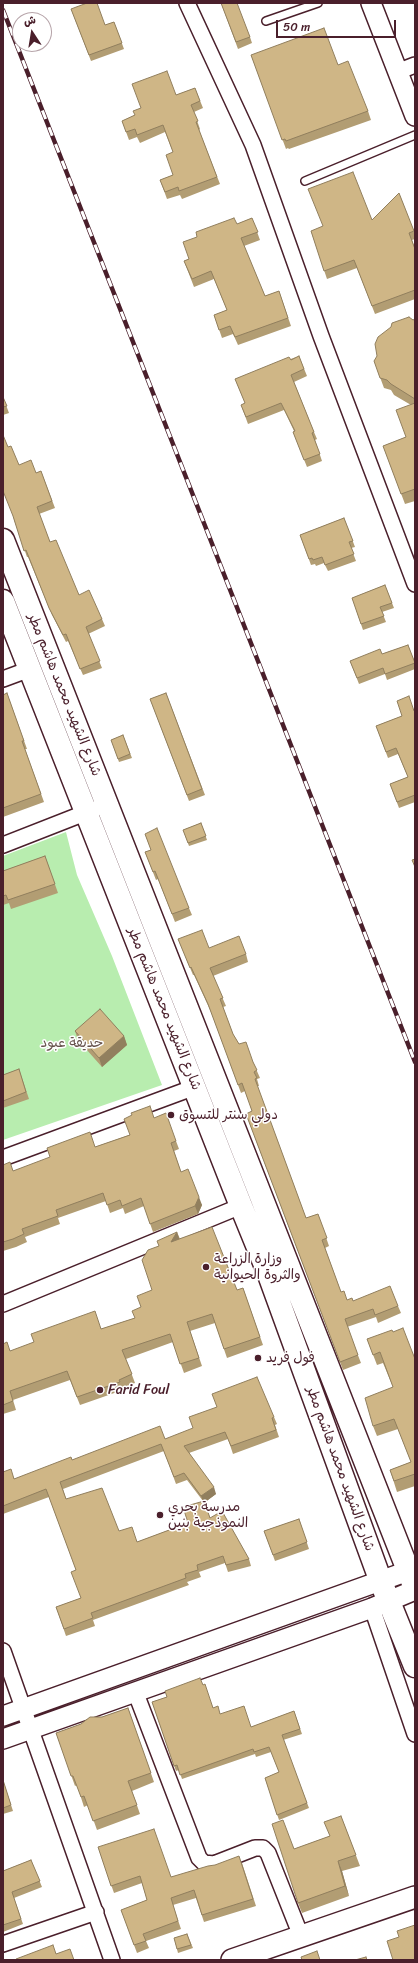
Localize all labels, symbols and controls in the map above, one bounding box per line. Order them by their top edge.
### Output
text: ش [22,10,37,31]
north arrow [12,12,52,52]
scale bar [278,12,398,38]
text: 50 m [283,16,310,38]
street label: شارع الشهيد محمد هاشم مطر [24,611,104,779]
street label: شارع الشهيد محمد هاشم مطر [124,925,204,1093]
park label: حديقة عبود [41,1035,103,1051]
place label: دولي سنتر للتسوق [179,1107,278,1123]
marker: دولي سنتر للتسوق [166,1110,176,1120]
place label: وزارة الزراعة والثروة الحيوانية [214,1251,301,1284]
marker: وزارة الزراعة والثروة الحيوانية [201,1262,211,1272]
place label: فول فريد [266,1350,315,1366]
marker: فول فريد [253,1353,263,1363]
place label: Farid Foul [108,1382,170,1398]
street label: شارع الشهيد محمد هاشم مطر [302,1384,378,1554]
marker: Farid Foul [95,1385,105,1395]
place label: مدرسة بحري النموذجية بنين [168,1499,248,1532]
marker: مدرسة بحري النموذجية بنين [155,1510,165,1520]

